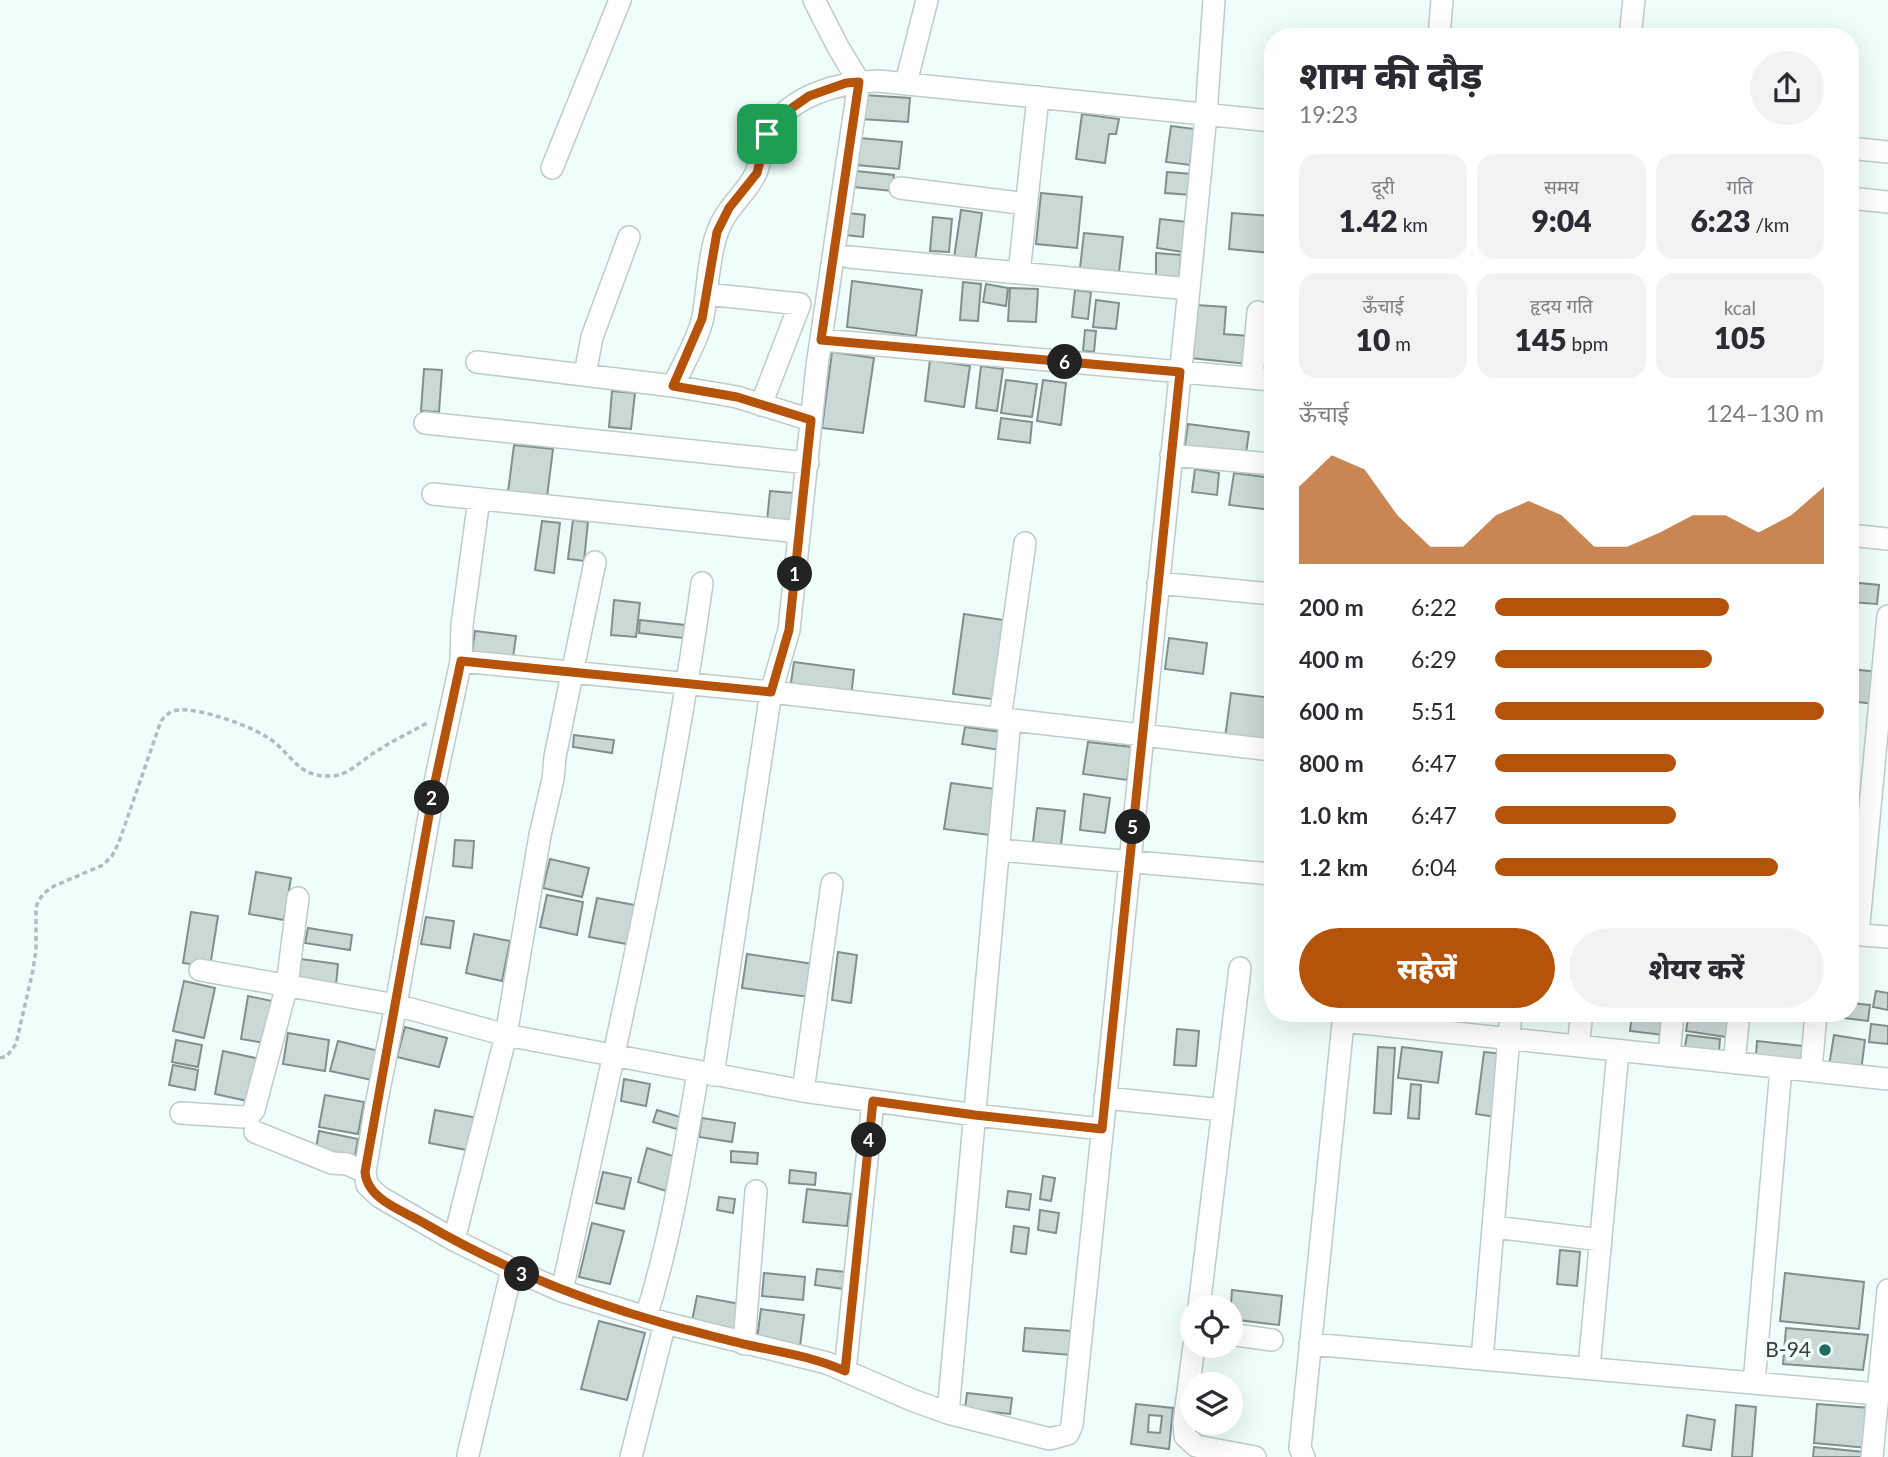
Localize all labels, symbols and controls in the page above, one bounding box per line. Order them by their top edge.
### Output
text: शाम की दौड़ [1299,51,1482,97]
button: share [1750,51,1824,125]
text: 19:23 [1299,100,1358,128]
pin [737,104,797,164]
icon: arrive [748,115,786,153]
text: दूरी [1372,175,1395,198]
text: समय [1544,175,1579,198]
text: गति [1727,175,1753,198]
text: 1.42 [1338,202,1398,238]
text: 9:04 [1531,202,1592,238]
text: 6:23 [1690,202,1751,238]
text: km [1398,213,1428,236]
text: /km [1751,213,1789,236]
text: ऊँचाई [1363,294,1404,317]
text: हृदय गति [1530,294,1593,317]
text: kcal [1724,296,1756,319]
text: 105 [1714,319,1766,355]
text: 10 [1356,321,1390,357]
text: 145 [1515,321,1567,357]
text: m [1390,332,1411,355]
text: bpm [1567,332,1608,355]
pin: 6 [1048,344,1082,380]
text: 6 [1059,350,1070,373]
text: ऊँचाई [1299,399,1349,427]
text: 124–130 m [1706,399,1824,427]
pin: 1 [778,556,812,592]
text: 1 [789,562,800,585]
text: 200 m [1299,593,1364,621]
text: 6:22 [1411,593,1457,621]
text: 400 m [1299,645,1364,673]
text: 6:29 [1411,645,1457,673]
text: 600 m [1299,697,1364,725]
text: 5:51 [1411,697,1457,725]
text: 800 m [1299,749,1364,777]
text: 6:47 [1411,749,1457,777]
pin: 2 [414,780,450,816]
text: 2 [426,786,437,809]
text: 1.0 km [1299,801,1368,829]
text: 6:47 [1411,801,1457,829]
pin: 5 [1116,810,1150,844]
text: 5 [1127,815,1138,838]
text: 1.2 km [1299,853,1368,881]
text: 6:04 [1411,853,1457,881]
button: सहेजें [1299,928,1555,1008]
button: शेयर करें [1569,928,1824,1008]
pin: 4 [852,1122,886,1158]
text: 4 [863,1128,874,1151]
pin: 3 [504,1256,540,1292]
text: 3 [516,1262,527,1285]
map controls [1180,1295,1243,1435]
button: locate [1180,1295,1243,1358]
place label: B-94 [1765,1336,1811,1361]
marker: B-94 [1817,1342,1833,1358]
button: layers [1180,1372,1243,1435]

